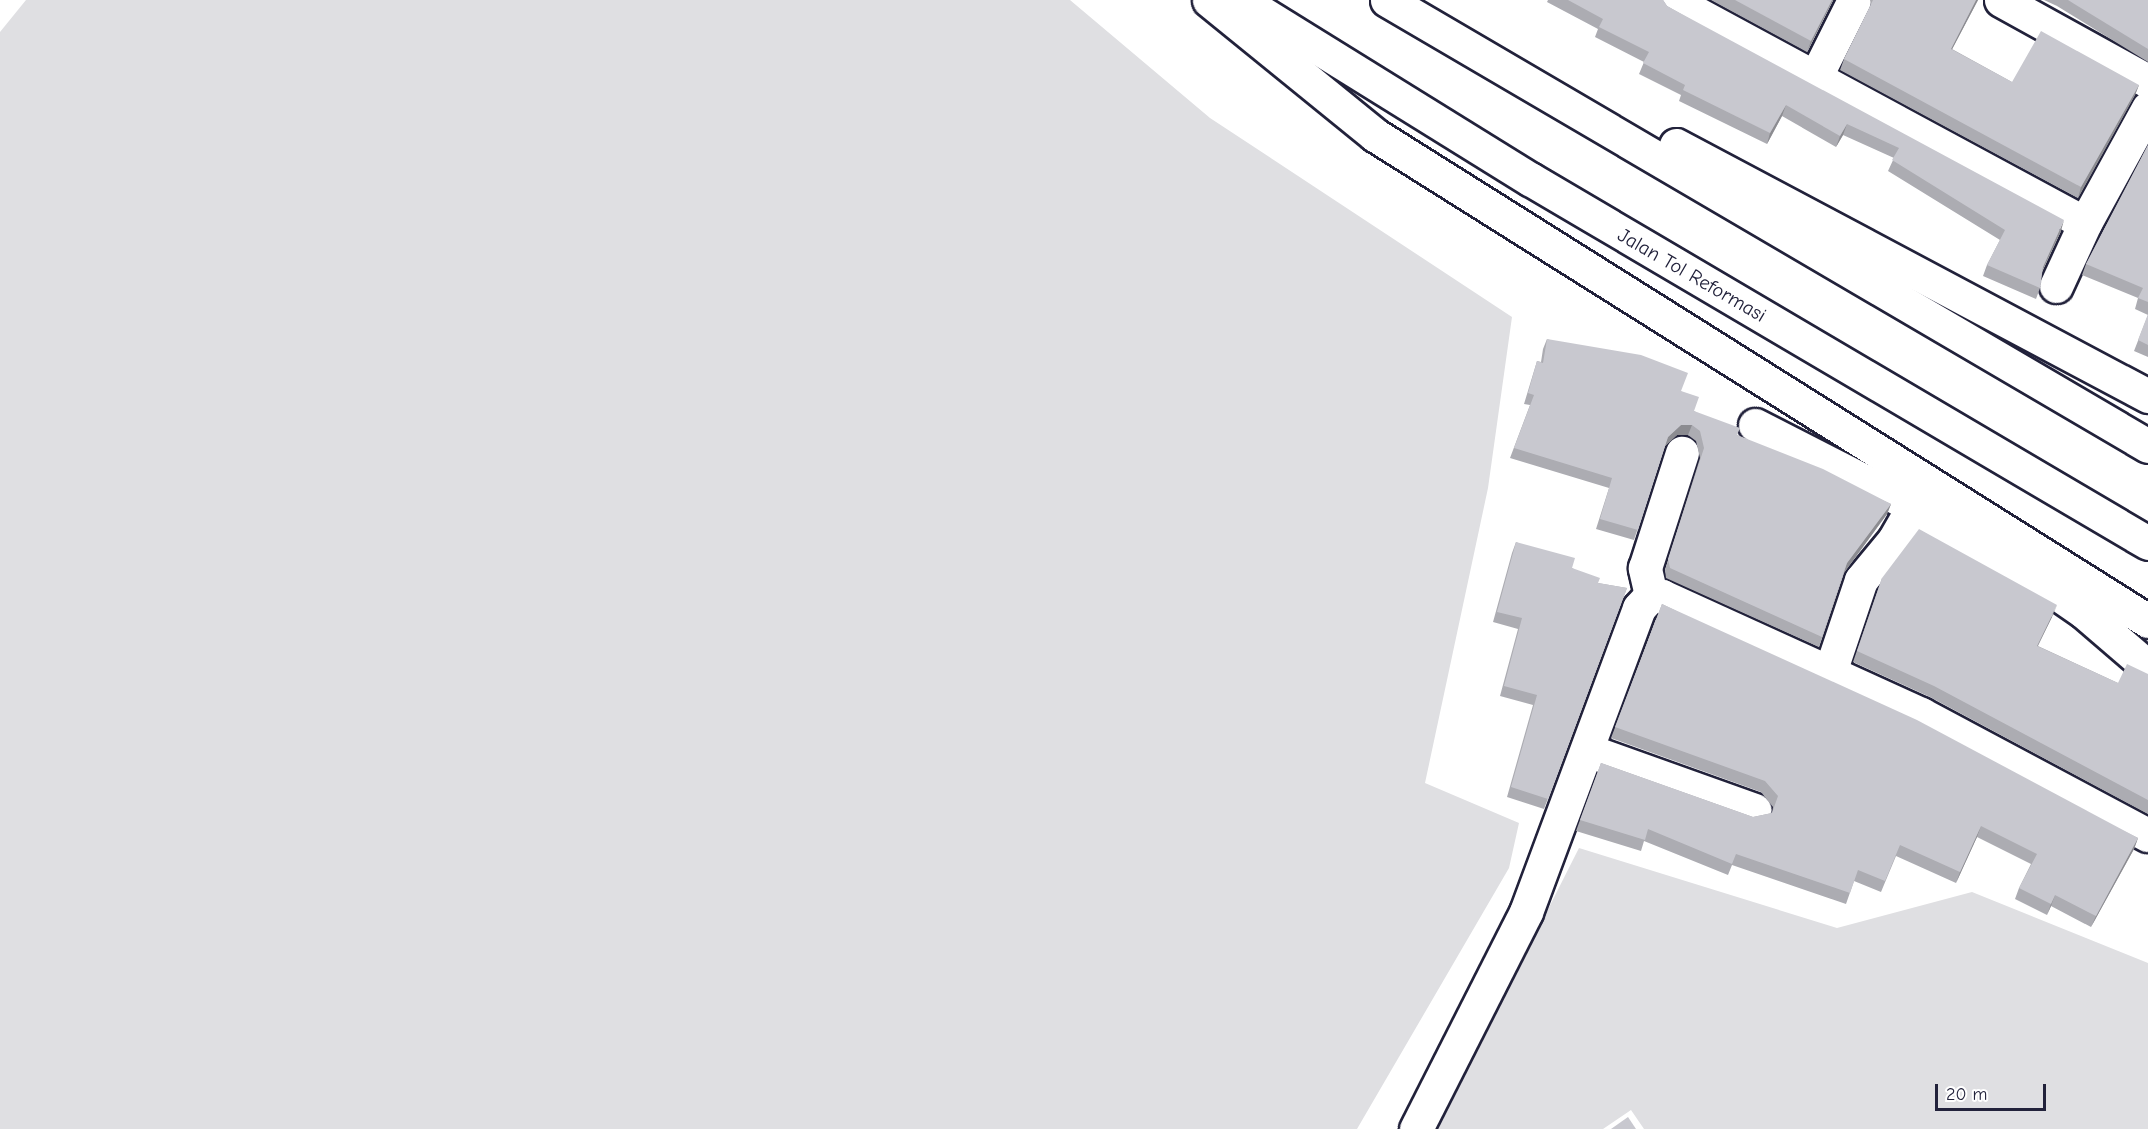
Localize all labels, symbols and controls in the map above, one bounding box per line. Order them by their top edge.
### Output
street label: Jalan Tol Reformasi [1614,223,1770,327]
scale bar [1938,1072,2049,1110]
text: 20 m [1946,1084,1987,1105]

